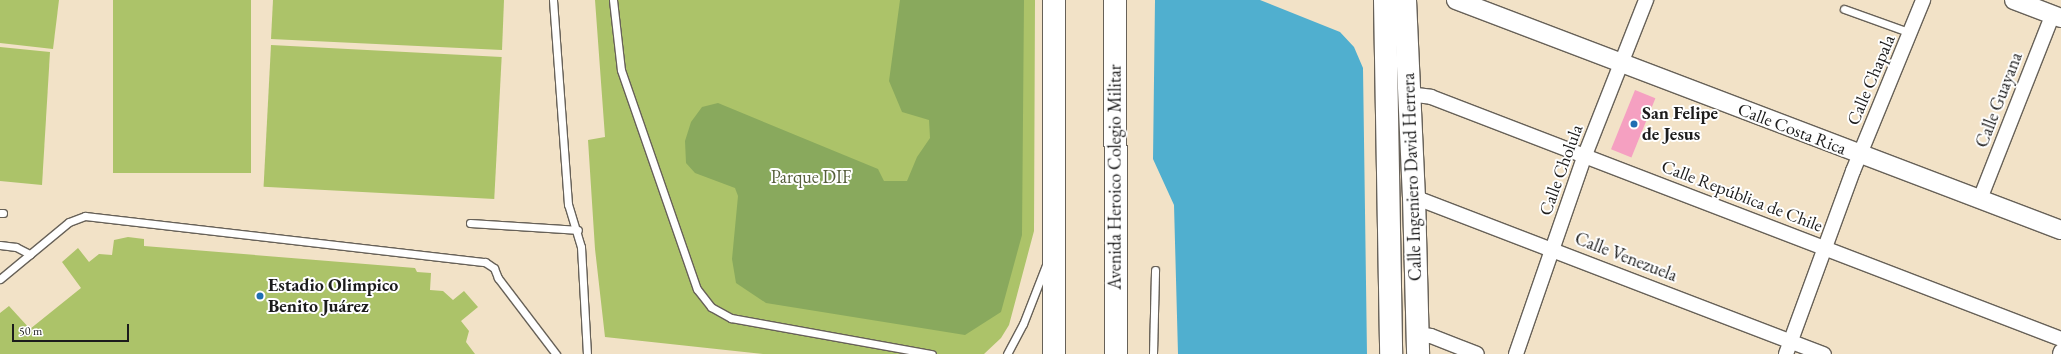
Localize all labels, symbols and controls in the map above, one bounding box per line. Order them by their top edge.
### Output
street label: Calle Chapala [1842,32,1900,128]
street label: Calle Guayana [1971,49,2027,151]
street label: Avenida Heroico Colegio Militar [1104,64,1126,290]
street label: Calle Ingeniero David Herrera [1398,72,1426,282]
street label: Calle Costa Rica [1735,98,1849,160]
place label: San Felipe de Jesus [1642,103,1718,146]
marker: San Felipe de Jesus [1629,119,1639,129]
street label: Calle Cholula [1535,122,1587,218]
street label: Calle República de Chile [1658,155,1826,237]
park label: Parque DIF [771,166,851,188]
street label: Calle Venezuela [1572,228,1680,286]
place label: Estadio Olimpico Benito Juárez [268,275,398,318]
marker: Estadio Olimpico Benito Juárez [255,291,265,301]
scale bar [14,316,131,342]
text: 50 m [19,323,42,339]

